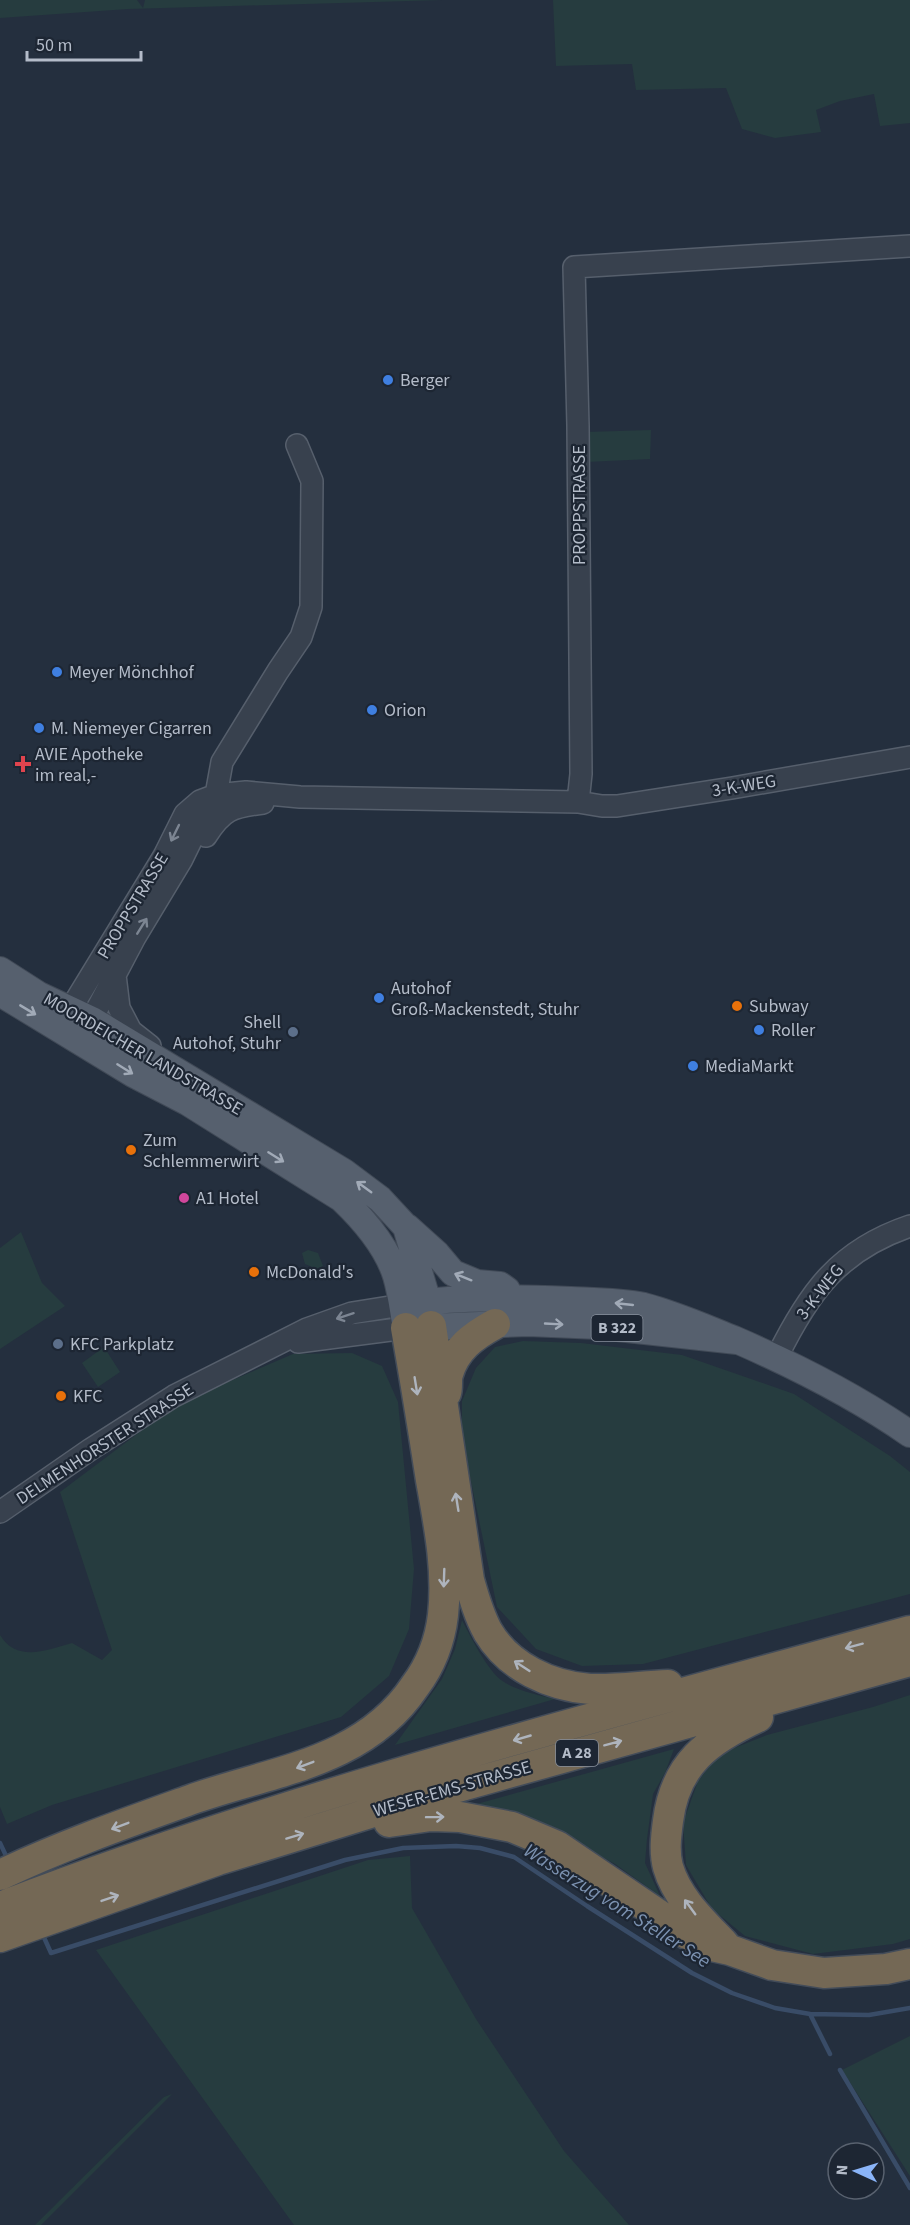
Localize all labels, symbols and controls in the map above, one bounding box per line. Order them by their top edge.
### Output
scale bar [27,24,141,62]
text: 50 m [36,33,72,58]
place label: Berger [400,368,450,393]
marker: Berger [381,373,395,387]
street label: PROPPSTRASSE [567,445,592,565]
place label: Meyer Mönchhof [69,660,194,685]
marker: Meyer Mönchhof [50,665,64,679]
place label: Orion [384,698,426,723]
marker: Orion [365,703,379,717]
place label: M. Niemeyer Cigarren [51,716,212,741]
marker: M. Niemeyer Cigarren [32,721,46,735]
place label: AVIE Apotheke im real,- [35,742,143,788]
marker: AVIE Apotheke im real,- [16,757,30,771]
street label: 3-K-WEG [710,769,778,803]
one-way arrow [169,824,181,842]
street label: PROPPSTRASSE [91,848,175,964]
one-way arrow [136,918,148,935]
place label: Autohof Groß-Mackenstedt, Stuhr [391,976,580,1022]
street label: MOORDEICHER LANDSTRASSE [39,987,247,1121]
marker: Autohof Groß-Mackenstedt, Stuhr [372,991,386,1005]
place label: Subway [749,994,809,1019]
marker: Subway [730,999,744,1013]
one-way arrow [19,1004,36,1016]
place label: Shell Autohof, Stuhr [173,1010,282,1056]
place label: Roller [771,1018,816,1043]
marker: Roller [752,1023,766,1037]
marker: Shell Autohof, Stuhr [286,1025,300,1039]
place label: MediaMarkt [705,1054,794,1079]
marker: MediaMarkt [686,1059,700,1073]
one-way arrow [116,1063,133,1075]
place label: Zum Schlemmerwirt [143,1128,259,1174]
marker: Zum Schlemmerwirt [124,1143,138,1157]
one-way arrow [267,1152,284,1164]
one-way arrow [356,1181,372,1193]
place label: A1 Hotel [196,1186,259,1211]
marker: A1 Hotel [177,1191,191,1205]
street label: 3-K-WEG [790,1259,850,1325]
place label: McDonald's [266,1260,353,1285]
marker: McDonald's [247,1265,261,1279]
one-way arrow [455,1271,473,1282]
one-way arrow [614,1298,634,1309]
one-way arrow [336,1311,355,1322]
road number: B 322 [592,1315,642,1341]
one-way arrow [543,1318,563,1330]
place label: KFC Parkplatz [70,1332,174,1357]
marker: KFC Parkplatz [51,1337,65,1351]
one-way arrow [411,1375,422,1395]
street label: DELMENHORSTER STRASSE [11,1377,199,1511]
place label: KFC [73,1384,102,1409]
marker: KFC [54,1389,68,1403]
one-way arrow [451,1492,462,1512]
one-way arrow [438,1568,450,1588]
one-way arrow [844,1641,863,1653]
one-way arrow [513,1659,530,1672]
one-way arrow [513,1733,532,1744]
one-way arrow [603,1737,622,1748]
road number: A 28 [556,1740,598,1766]
street label: WESER-EMS-STRASSE [370,1755,534,1823]
one-way arrow [296,1760,315,1771]
one-way arrow [425,1811,445,1822]
one-way arrow [111,1821,130,1832]
one-way arrow [285,1830,304,1841]
water label: Wasserzug vom Steller See [518,1837,716,1975]
one-way arrow [100,1891,119,1902]
one-way arrow [684,1900,697,1916]
north arrow [826,2141,886,2201]
text: N [831,2164,853,2176]

